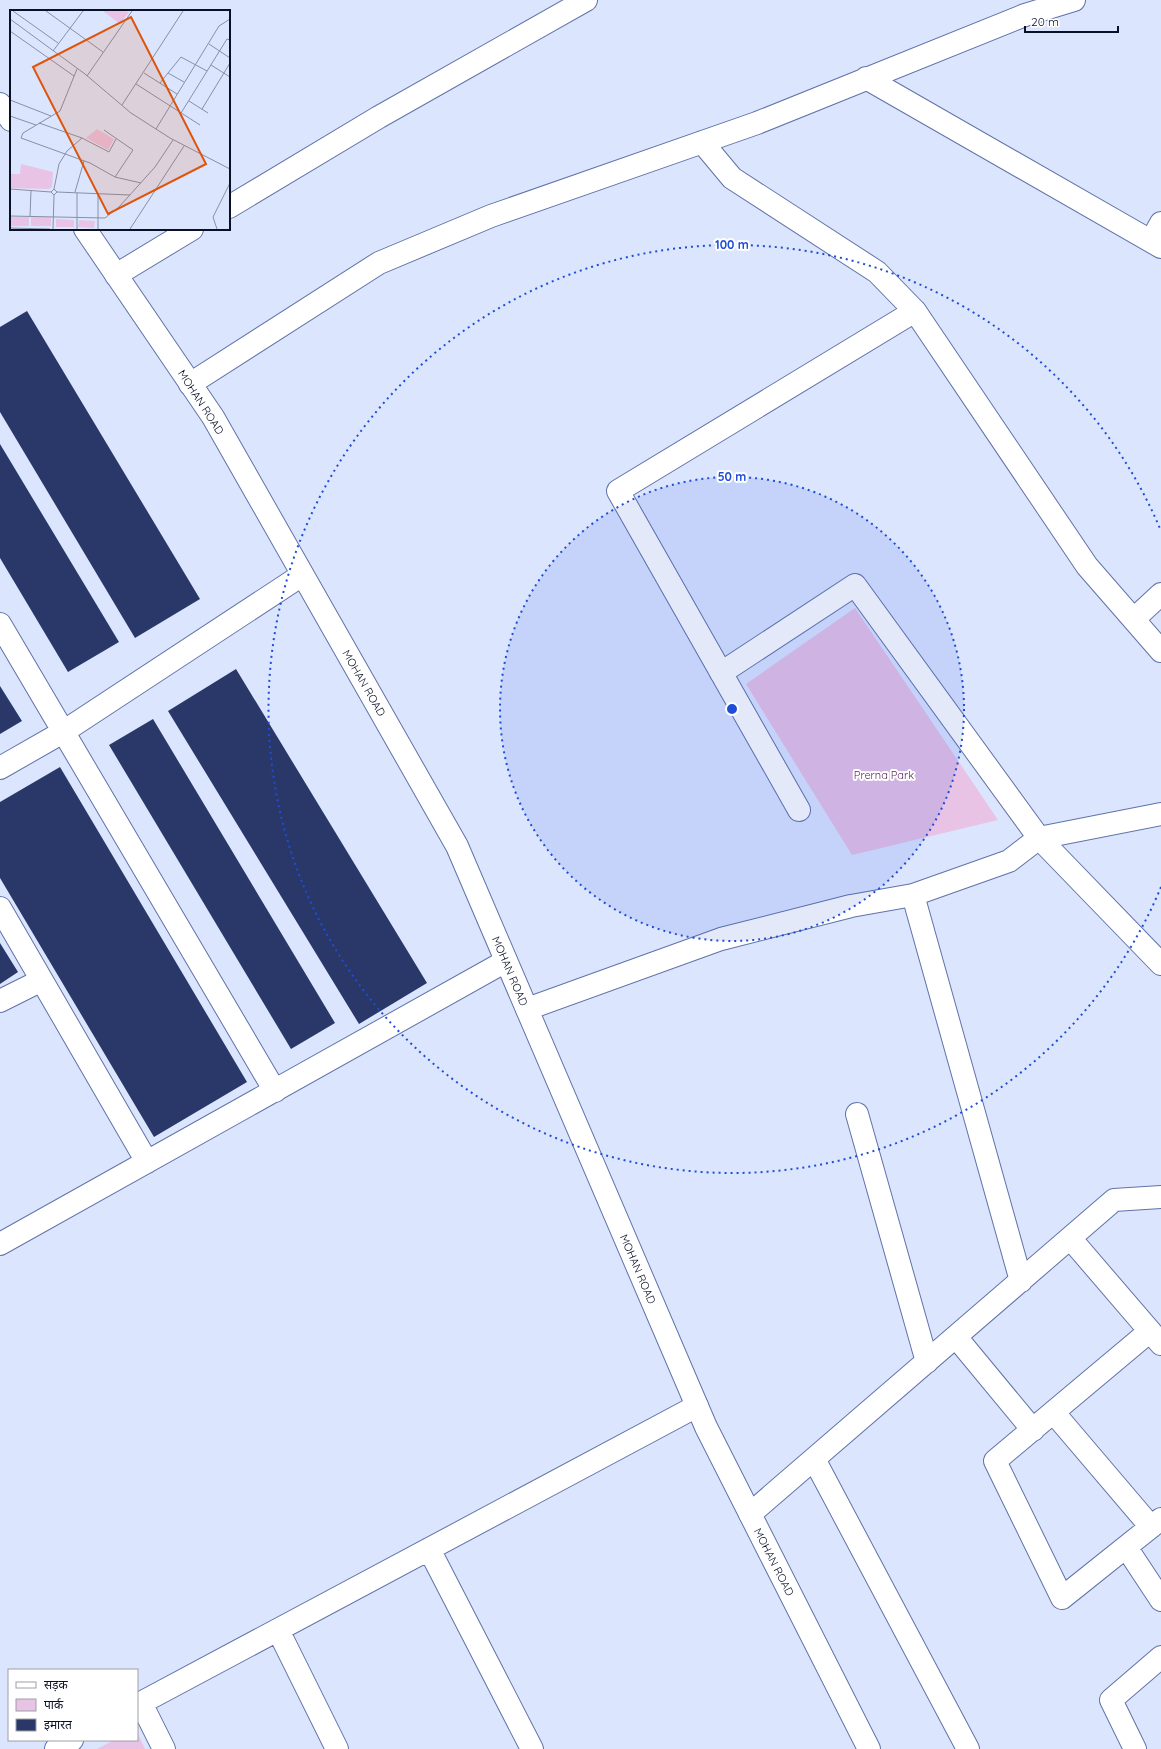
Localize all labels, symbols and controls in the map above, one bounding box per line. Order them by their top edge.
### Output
scale bar [1025,8,1118,34]
inset map [10,10,230,230]
text: 20 m [1031,14,1059,29]
text: 100 m [715,237,749,252]
street label: MOHAN ROAD [175,367,227,437]
text: 50 m [718,469,746,484]
street label: MOHAN ROAD [339,647,389,719]
centre of rings [725,702,739,716]
park label: Prerna Park [854,768,914,782]
street label: MOHAN ROAD [489,934,531,1008]
street label: MOHAN ROAD [617,1232,659,1306]
street label: MOHAN ROAD [751,1526,797,1598]
legend [8,1669,138,1741]
text: सड़क [44,1677,69,1692]
text: पार्क [44,1697,64,1712]
text: इमारत [44,1717,73,1732]

